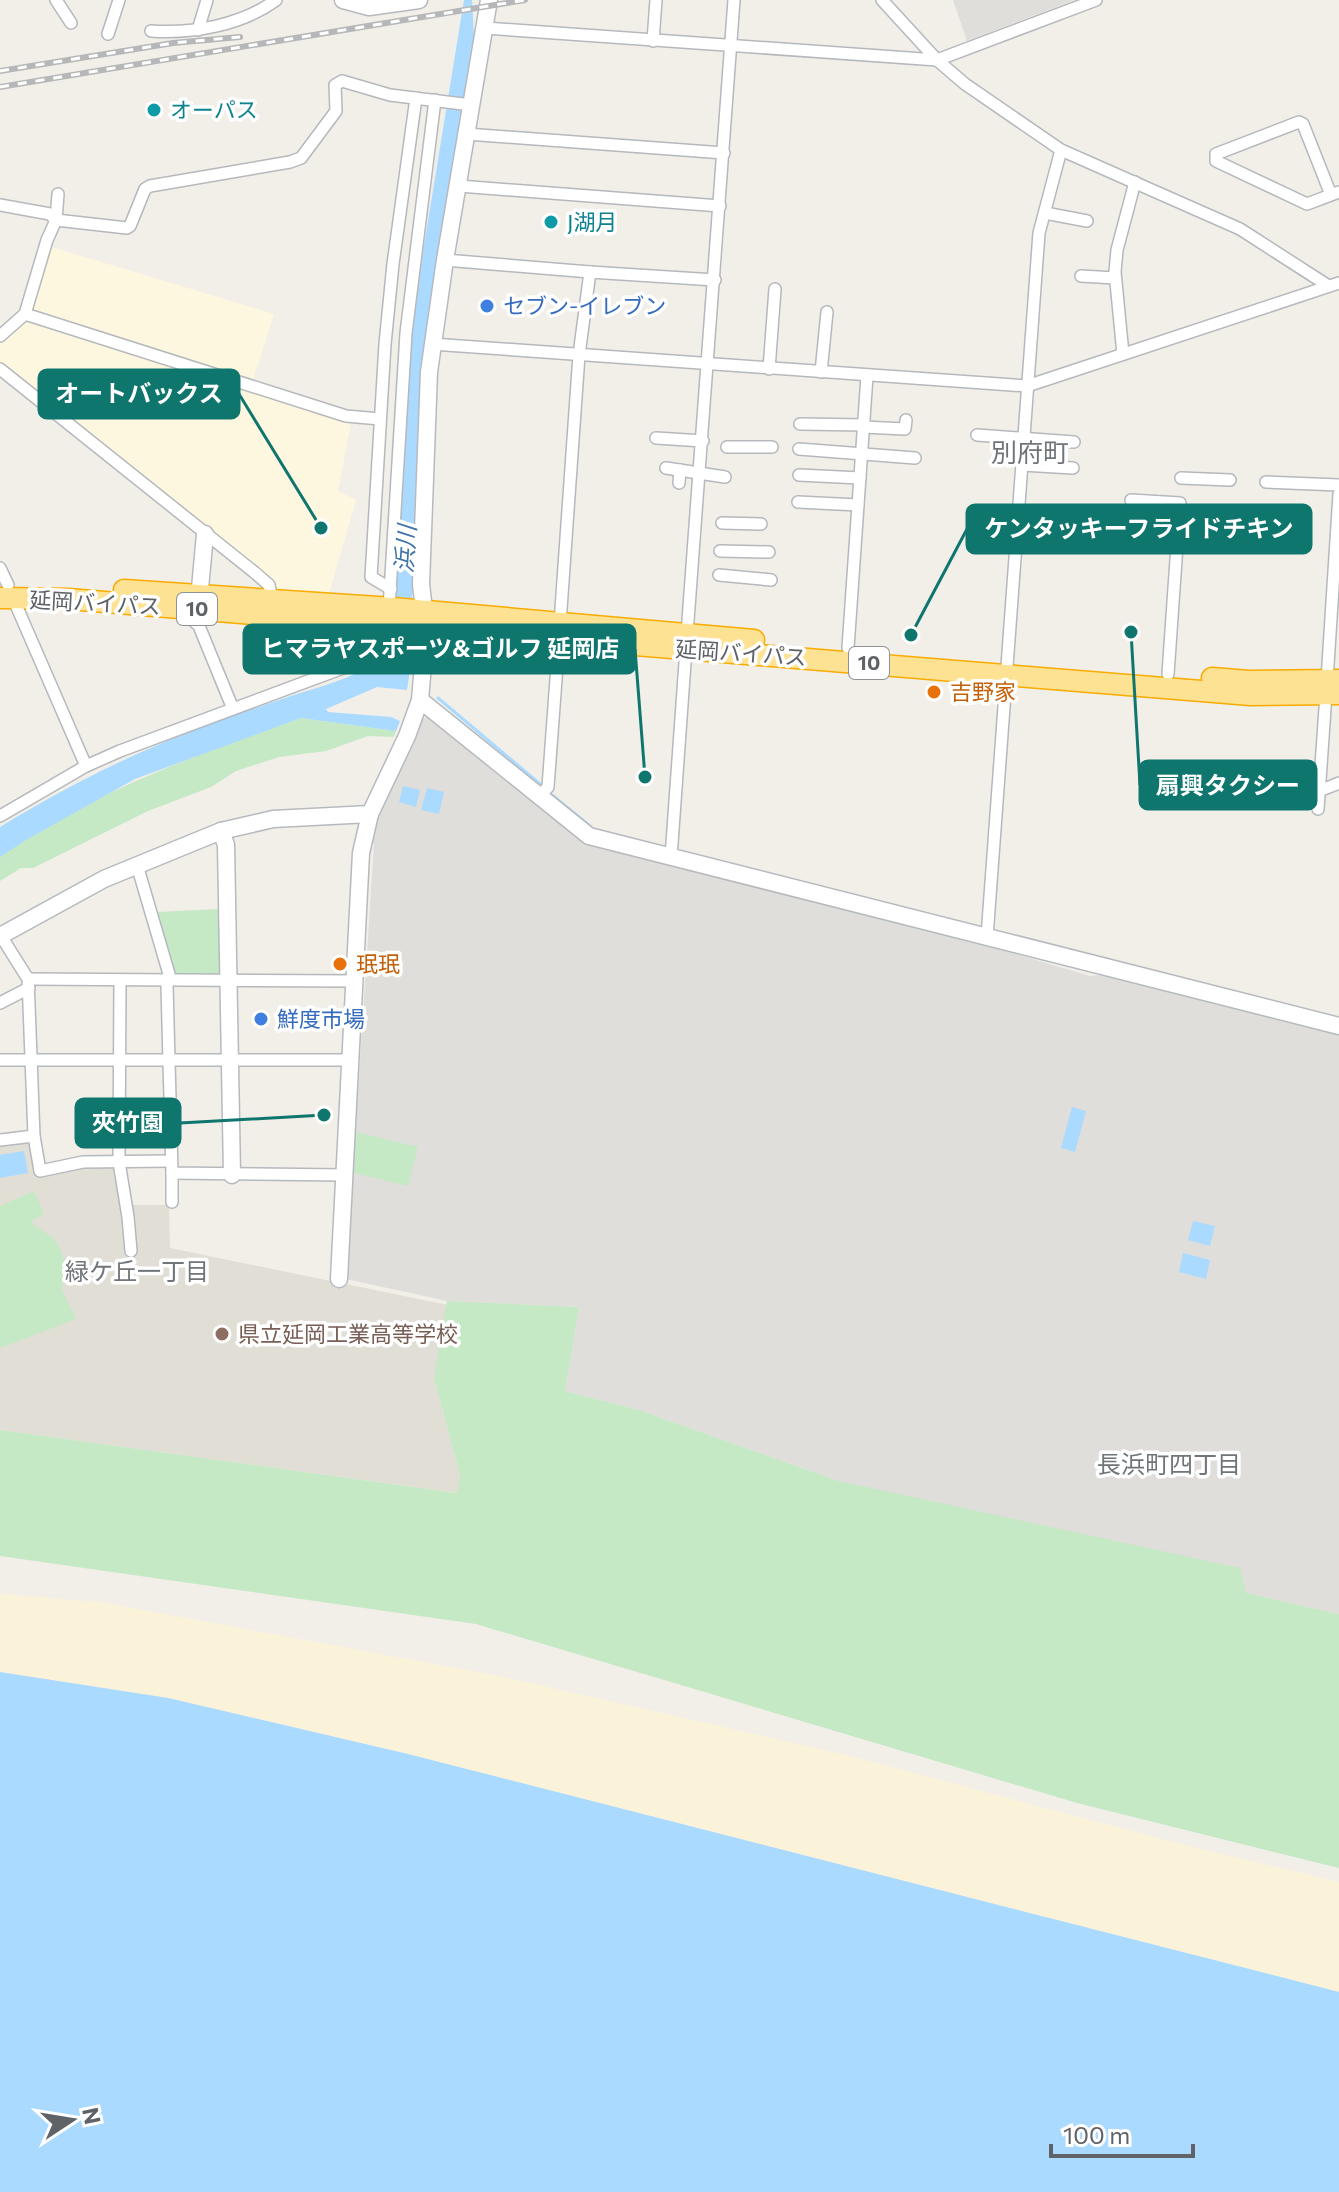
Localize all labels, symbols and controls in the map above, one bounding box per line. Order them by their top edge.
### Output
place label: オーパス [170,96,258,123]
marker: オーパス [145,101,163,119]
place label: J湖月 [567,208,617,235]
marker: J湖月 [542,213,560,231]
place label: セブン-イレブン [503,292,666,319]
marker: セブン-イレブン [478,297,496,315]
callout: オートバックス [39,370,239,418]
text: オートバックス [55,378,223,407]
district label: 別府町 [991,436,1069,467]
callout: ケンタッキーフライドチキン [967,505,1311,553]
text: ケンタッキーフライドチキン [984,513,1294,542]
water label: 浜川 [388,521,421,574]
street label: 延岡バイパス [29,586,161,619]
road number: 10 [177,593,217,625]
callout: ヒマラヤスポーツ&ゴルフ 延岡店 [244,625,635,673]
text: ヒマラヤスポーツ&ゴルフ 延岡店 [261,633,619,662]
street label: 延岡バイパス [674,634,808,671]
road number: 10 [849,647,889,679]
place label: 吉野家 [950,678,1016,705]
marker: 吉野家 [925,683,943,701]
callout: 扇興タクシー [1140,761,1316,809]
text: 扇興タクシー [1156,770,1300,799]
place label: 珉珉 [356,950,400,977]
marker: 珉珉 [331,955,349,973]
place label: 鮮度市場 [277,1005,365,1032]
marker: 鮮度市場 [252,1010,270,1028]
callout: 夾竹園 [76,1099,180,1147]
text: 夾竹園 [92,1107,164,1136]
district label: 緑ケ丘一丁目 [65,1256,209,1285]
place label: 県立延岡工業高等学校 [238,1320,458,1347]
marker: 県立延岡工業高等学校 [213,1325,231,1343]
district label: 長浜町四丁目 [1097,1449,1241,1478]
north arrow [32,2080,112,2160]
text: N [77,2105,107,2127]
scale bar [1051,2108,1193,2158]
text: 100 m [1063,2120,1130,2149]

